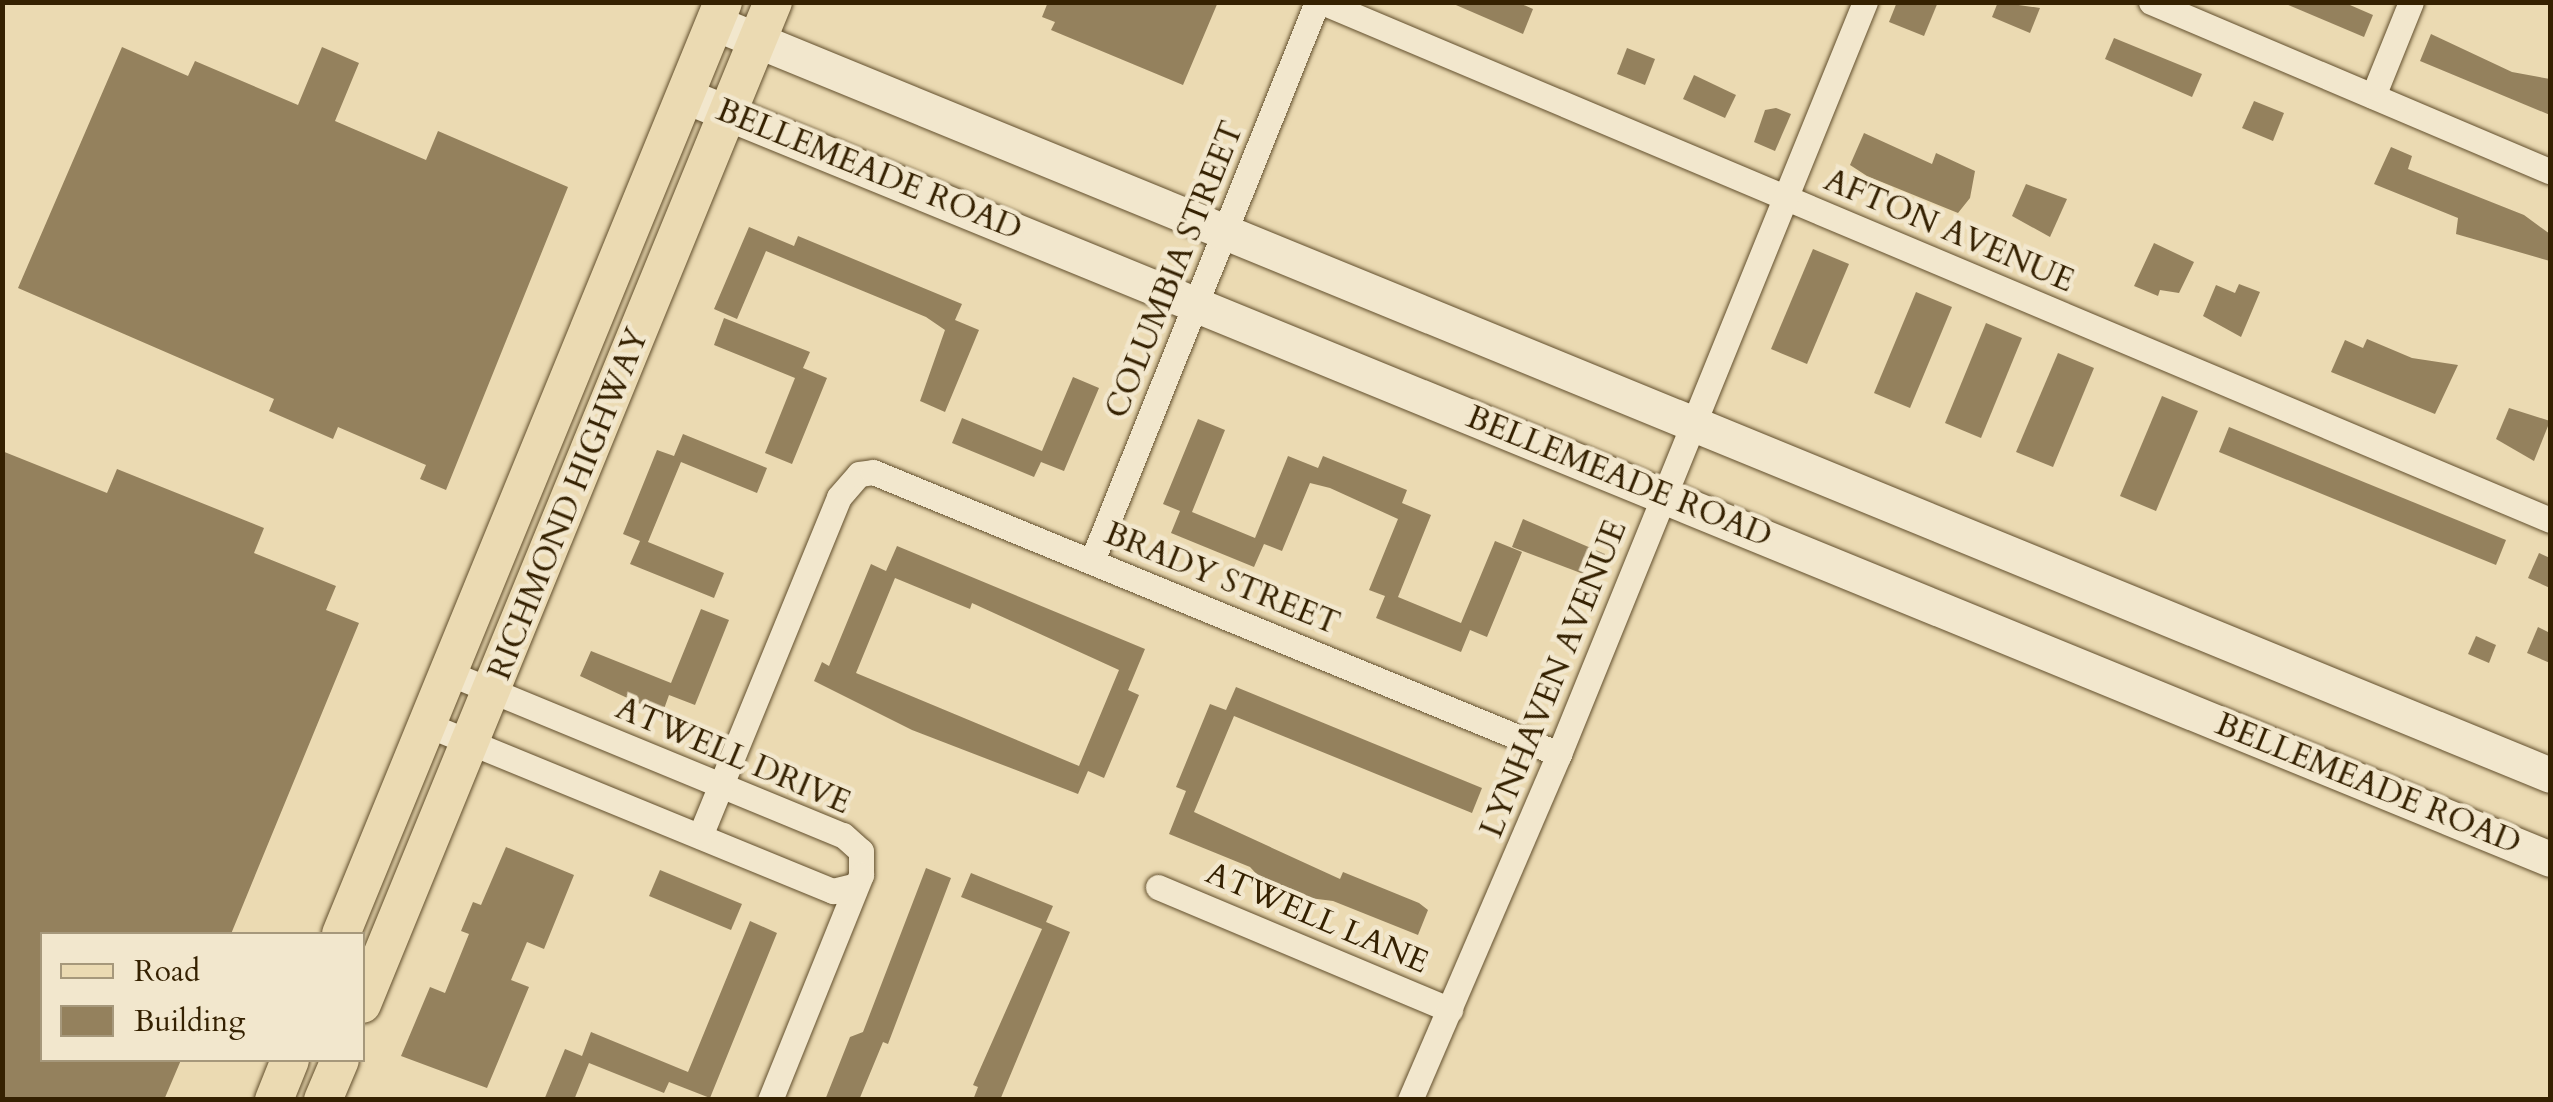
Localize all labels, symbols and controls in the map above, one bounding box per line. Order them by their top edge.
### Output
street label: BELLEMEADE ROAD [711,91,1027,249]
street label: COLUMBIA STREET [1098,116,1252,424]
street label: AFTON AVENUE [1819,161,2079,301]
street label: RICHMOND HIGHWAY [481,323,657,685]
street label: BELLEMEADE ROAD [1461,398,1777,556]
street label: BRADY STREET [1099,514,1345,644]
street label: LYNHAVEN AVENUE [1473,515,1635,843]
street label: ATWELL DRIVE [610,689,856,823]
street label: BELLEMEADE ROAD [2210,705,2526,863]
street label: ATWELL LANE [1200,854,1434,982]
legend [40,932,365,1062]
text: Road [134,951,200,992]
text: Building [134,1001,245,1042]

